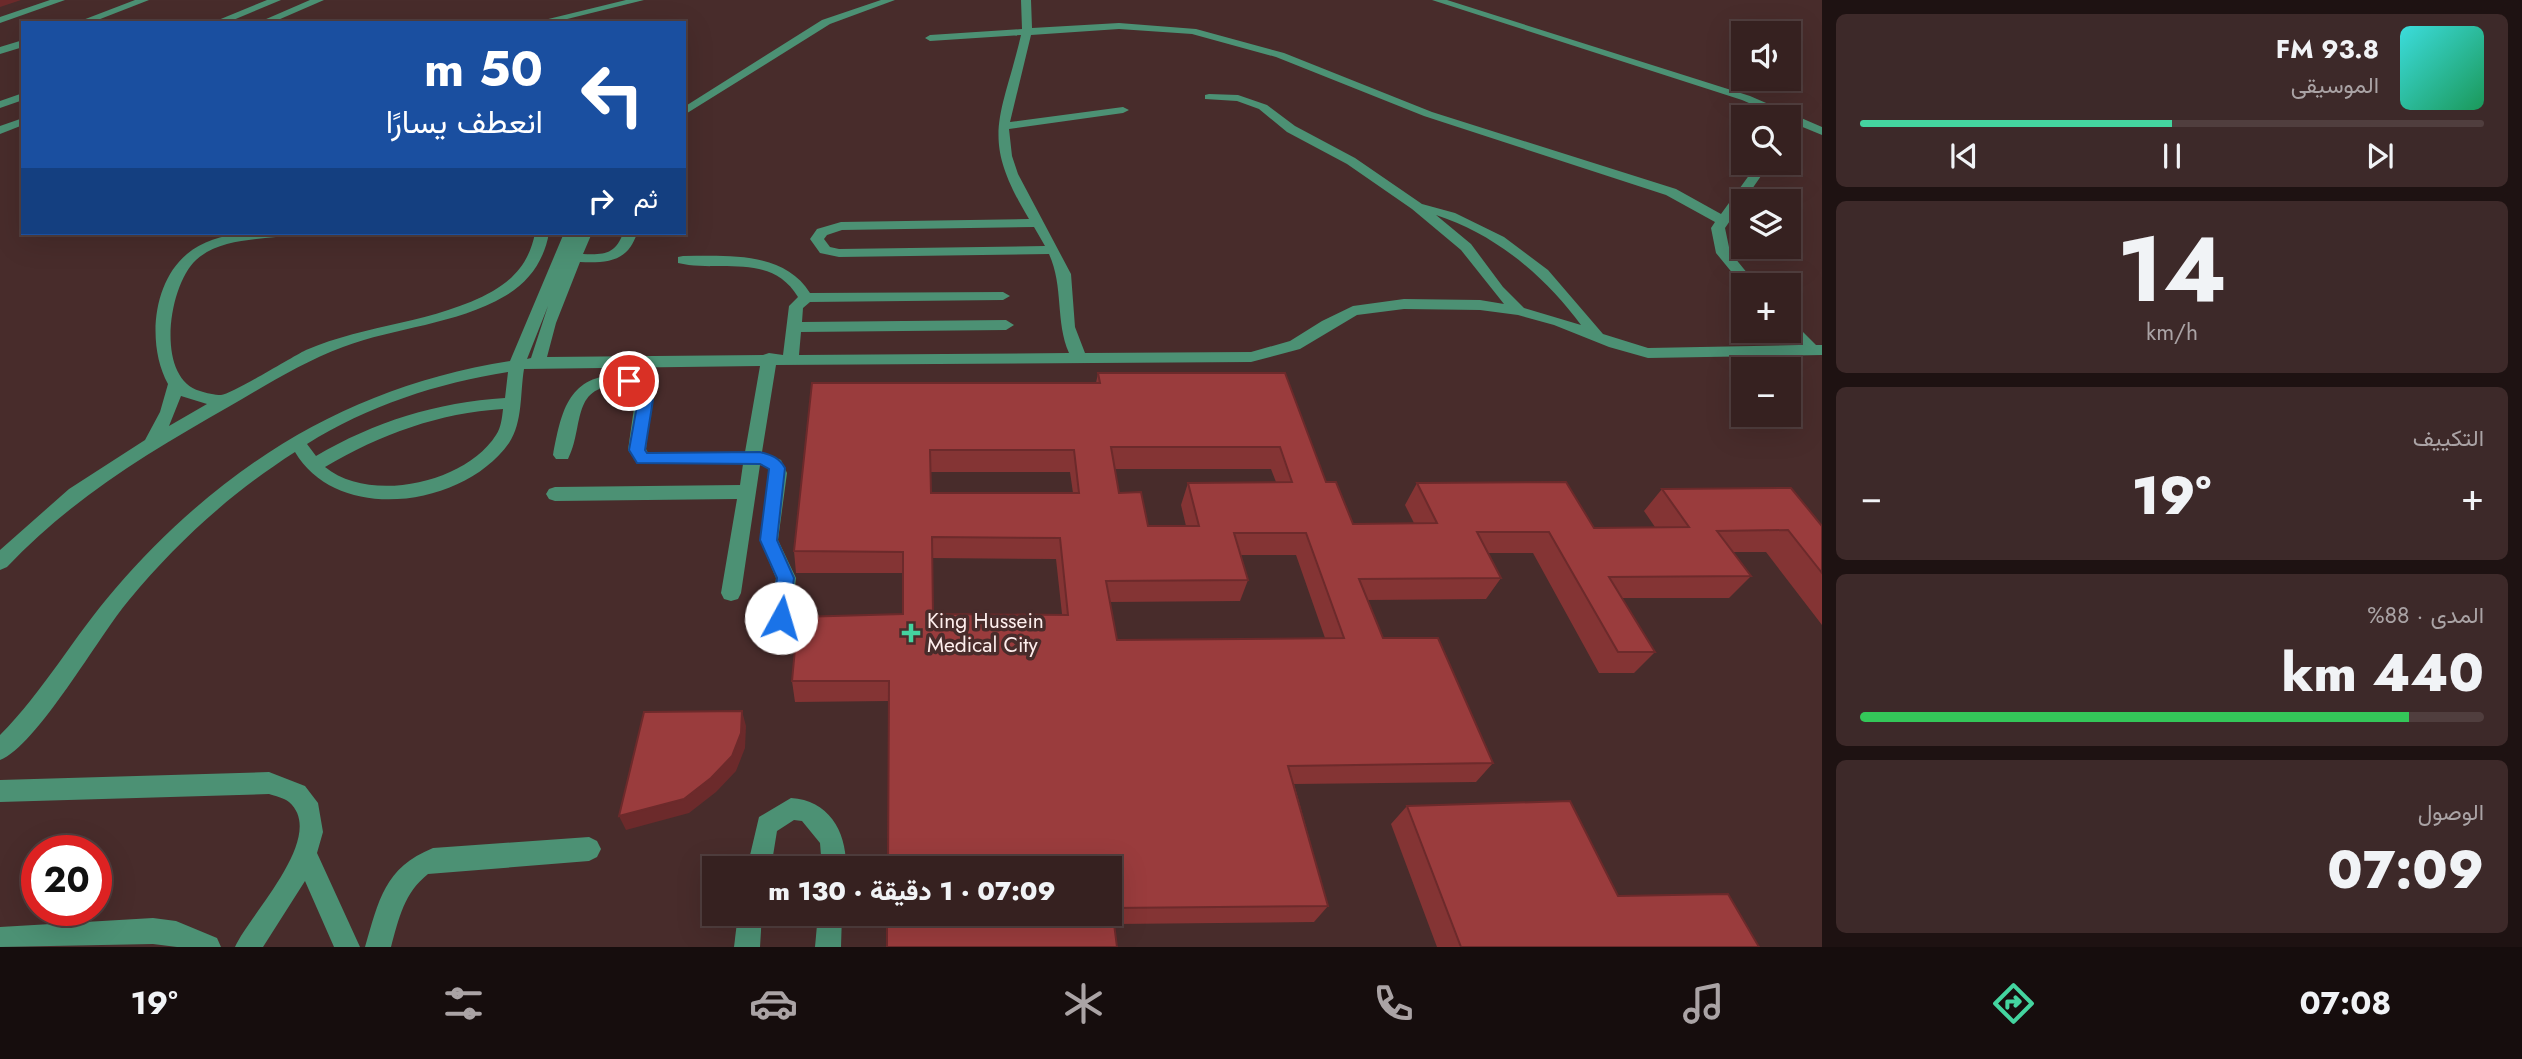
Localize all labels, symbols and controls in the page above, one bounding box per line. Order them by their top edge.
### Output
map controls [1731,21,1801,427]
button: sound [1731,21,1801,91]
text: 93.8 FM [2276,30,2379,68]
text: 50 m [424,34,543,104]
icon: left [567,49,658,140]
text: الموسيقى [2291,68,2379,102]
text: انعطف يسارًا [386,99,543,145]
button: search [1731,105,1801,175]
icon: previous [1945,137,1983,175]
icon: pause [2153,137,2191,175]
icon: next [2361,137,2399,175]
text: ثم [634,180,658,218]
icon: right [582,182,620,220]
button: layers [1731,189,1801,259]
text: 14 [2117,204,2227,335]
button: + [1731,273,1801,343]
text: km/h [2146,315,2198,349]
pin [599,351,659,411]
button: − [1731,357,1801,427]
icon: arrive [610,362,648,400]
text: التكييف [2413,421,2484,455]
text: 19° [2132,458,2211,534]
text: − [1860,469,1882,524]
text: + [2461,469,2484,524]
position arrow [744,581,818,655]
text: المدى · 88% [2367,598,2484,632]
place label: King Hussein Medical City [927,606,1044,660]
marker: King Hussein Medical City [901,623,921,643]
text: 440 km [2281,635,2484,711]
text: الوصول [2418,795,2484,829]
text: 07:09 [2327,832,2484,908]
speed limit sign: 20 [21,835,112,926]
text: 07:09 · 1 دقيقة · 130 m [768,872,1056,910]
icon: filters [439,979,488,1028]
icon: car [749,979,798,1028]
icon: climate [1059,979,1108,1028]
icon: phone [1369,979,1418,1028]
icon: music [1679,979,1728,1028]
icon: directions [1989,979,2038,1028]
text: 19° [131,980,178,1026]
text: 07:08 [2299,980,2391,1026]

